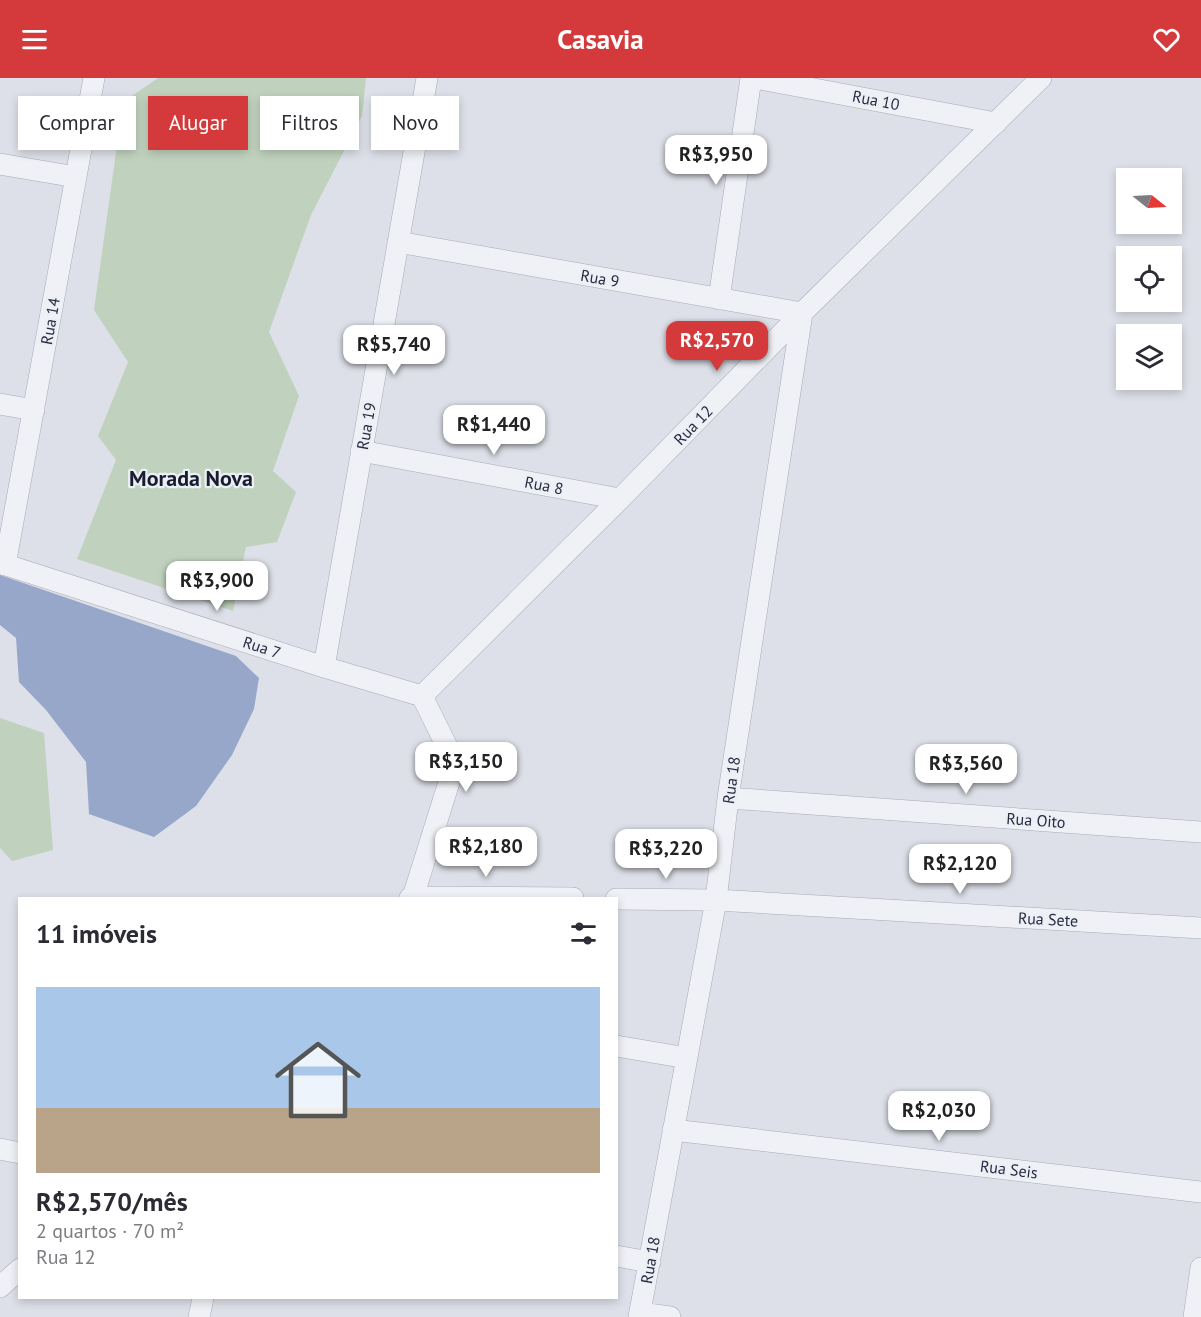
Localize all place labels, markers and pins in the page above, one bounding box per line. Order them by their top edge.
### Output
pin: R$3,950 [661,135,771,186]
pin: R$2,570 [662,321,772,372]
pin: R$5,740 [339,325,449,376]
pin: R$1,440 [439,405,549,456]
pin: R$3,900 [162,561,272,612]
pin: R$3,150 [411,742,521,793]
pin: R$3,560 [911,744,1021,795]
pin: R$2,180 [431,827,541,878]
pin: R$3,220 [611,829,721,880]
pin: R$2,120 [905,844,1015,895]
pin: R$2,030 [884,1091,994,1142]

